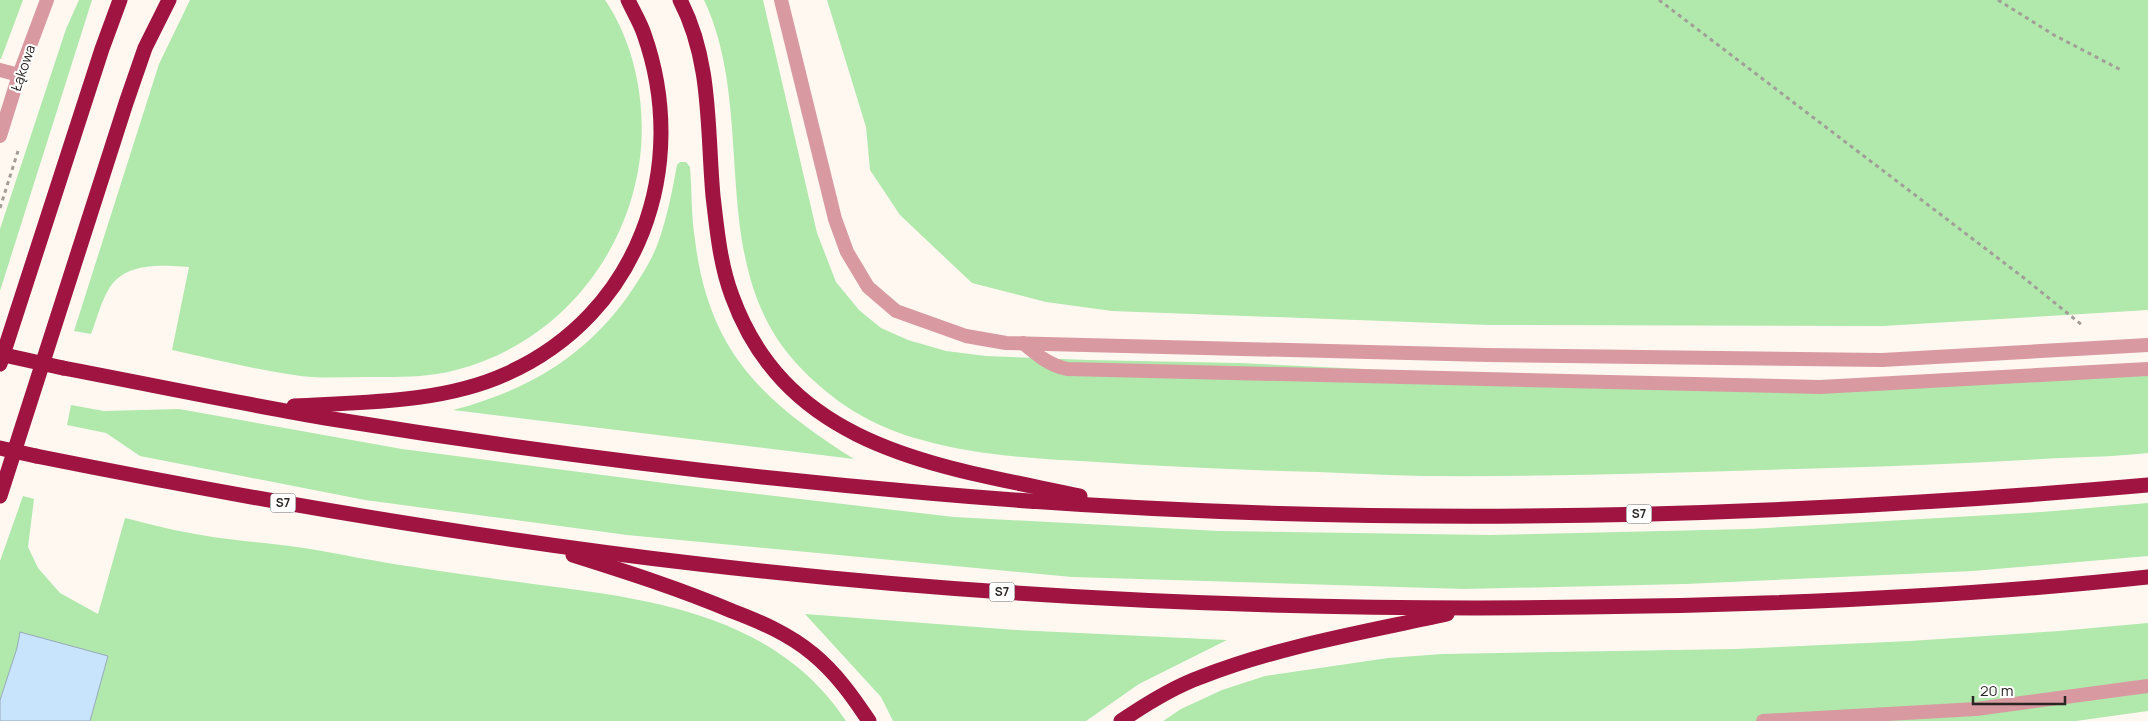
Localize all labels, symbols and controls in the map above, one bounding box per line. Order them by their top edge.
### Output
street label: Łąkowa [6,42,39,94]
road number: S7 [270,493,296,512]
road number: S7 [1626,504,1652,524]
road number: S7 [990,582,1014,602]
scale bar [1973,674,2066,706]
text: 20 m [1980,680,2013,701]

